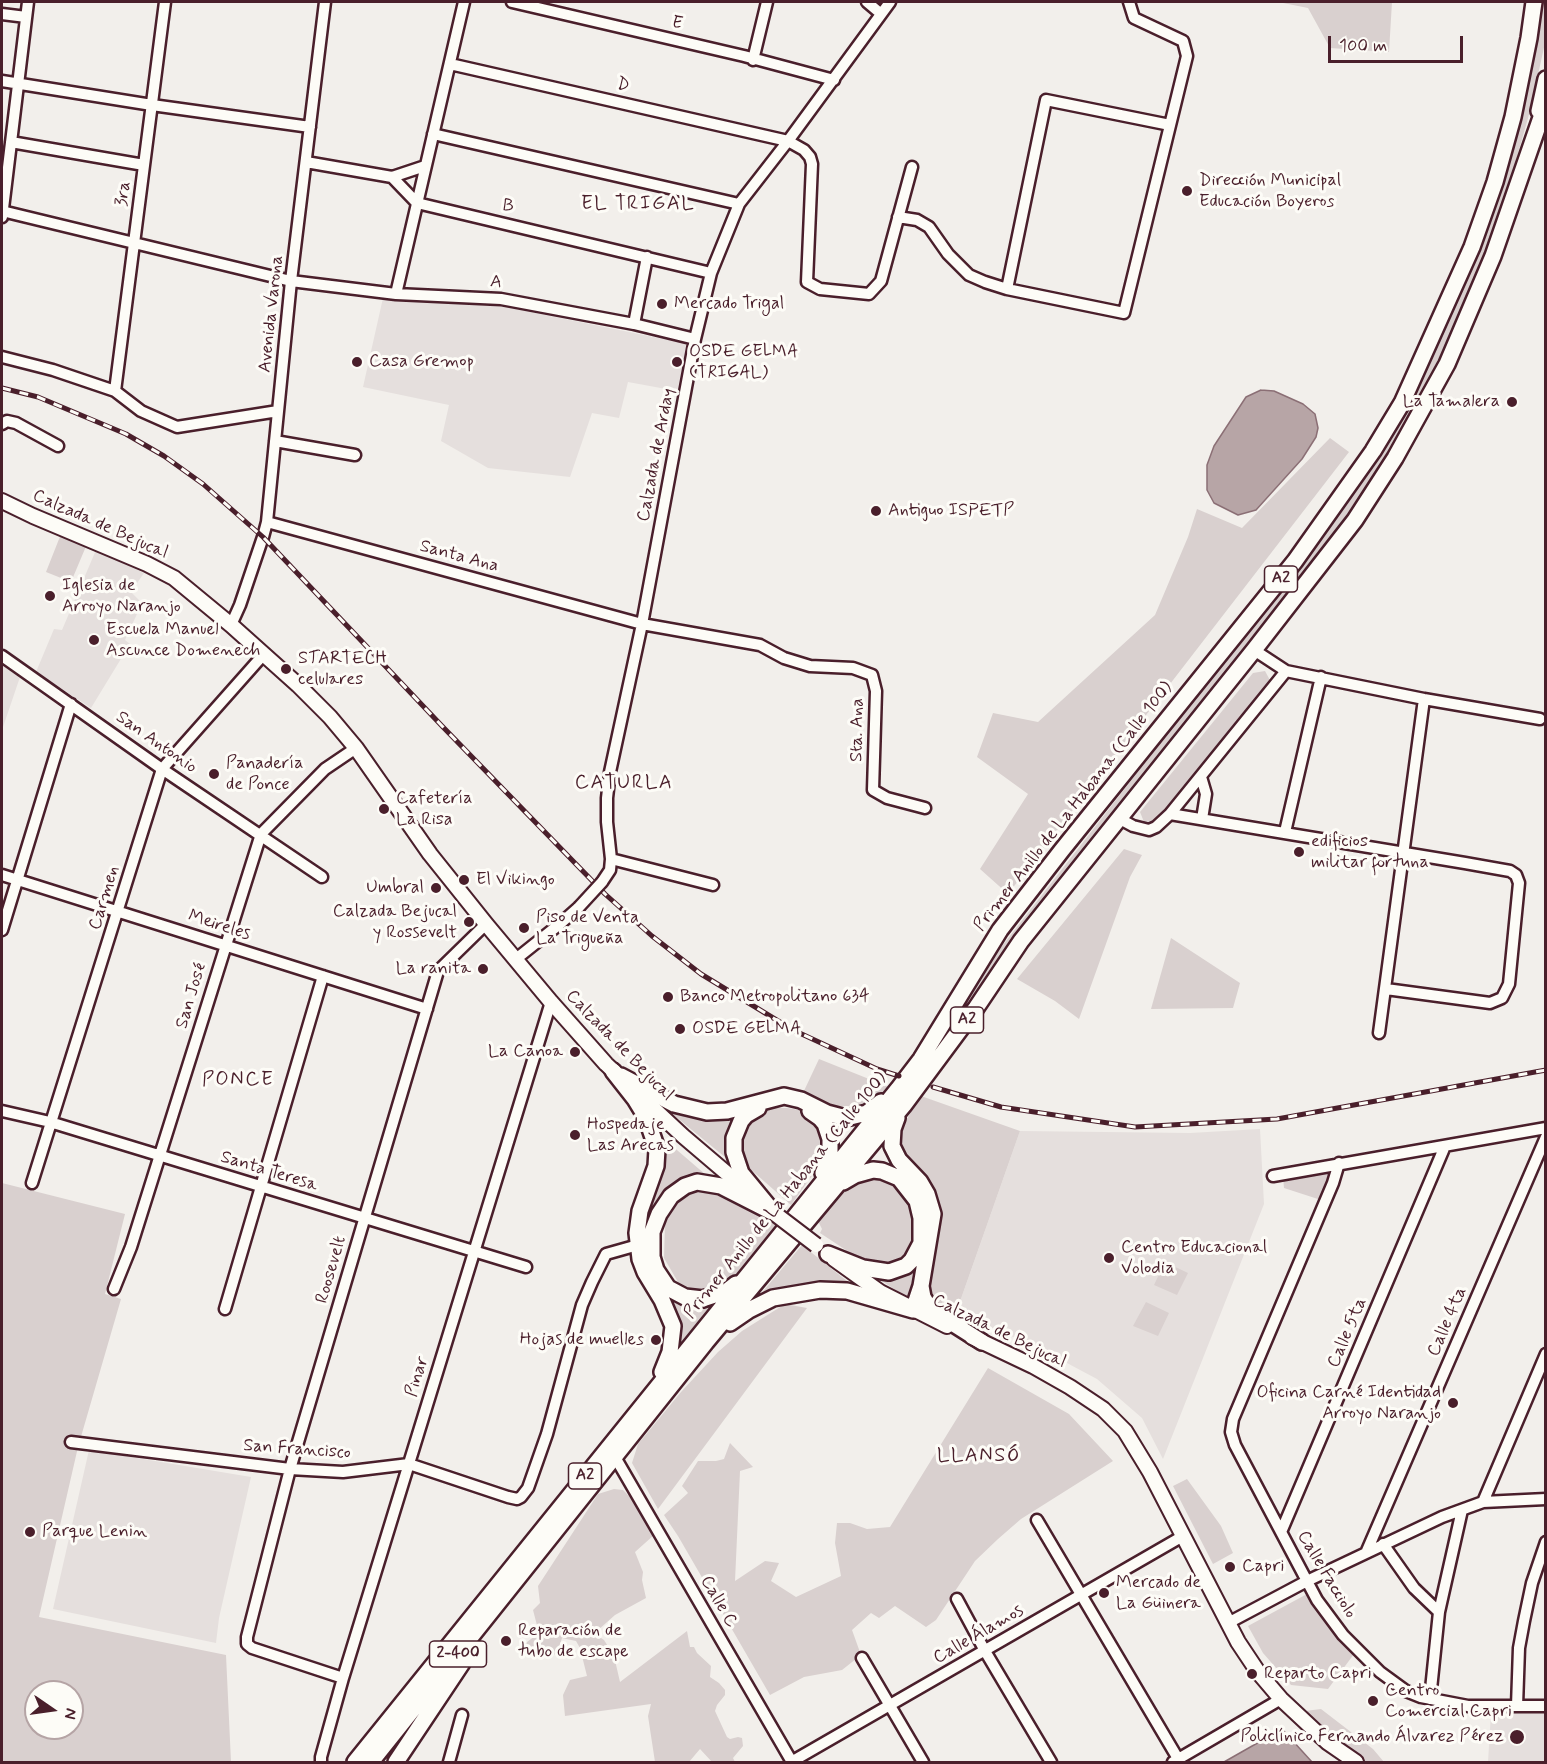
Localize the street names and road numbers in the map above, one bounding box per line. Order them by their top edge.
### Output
street label: E [669,12,685,36]
street label: D [615,74,631,98]
street label: 3ra [112,180,136,208]
street label: B [500,195,516,219]
street label: Avenida Varona [255,254,289,374]
street label: A [489,272,503,294]
street label: Calzada de Arday [633,386,681,524]
street label: Calzada de Bejucal [29,485,171,565]
street label: Santa Ana [417,536,501,578]
road number: A2 [1264,566,1298,592]
street label: Primer Anillo de La Habana (Calle 100) [970,678,1178,936]
street label: Sta. Ana [847,698,869,762]
street label: San Antonio [111,707,201,779]
street label: Carmen [85,863,125,933]
street label: Meireles [185,906,253,946]
street label: San José [172,961,212,1031]
street label: Calzada de Bejucal [560,986,678,1106]
road number: A2 [950,1007,984,1033]
street label: Primer Anillo de La Habana (Calle 100) [680,1068,892,1324]
street label: Santa Teresa [218,1147,320,1197]
street label: Roosevelt [312,1234,352,1306]
street label: Calle 4ta [1424,1284,1472,1360]
street label: Calzada de Bejucal [929,1290,1069,1374]
street label: Calle 5ta [1324,1295,1372,1371]
street label: Pinar [402,1354,434,1400]
street label: San Francisco [243,1435,351,1465]
road number: A2 [568,1463,602,1489]
street label: Calle Facciolo [1291,1527,1361,1623]
street label: Calle C [695,1572,741,1632]
street label: Calle Álamos [930,1600,1028,1670]
road number: 2-400 [430,1641,486,1667]

